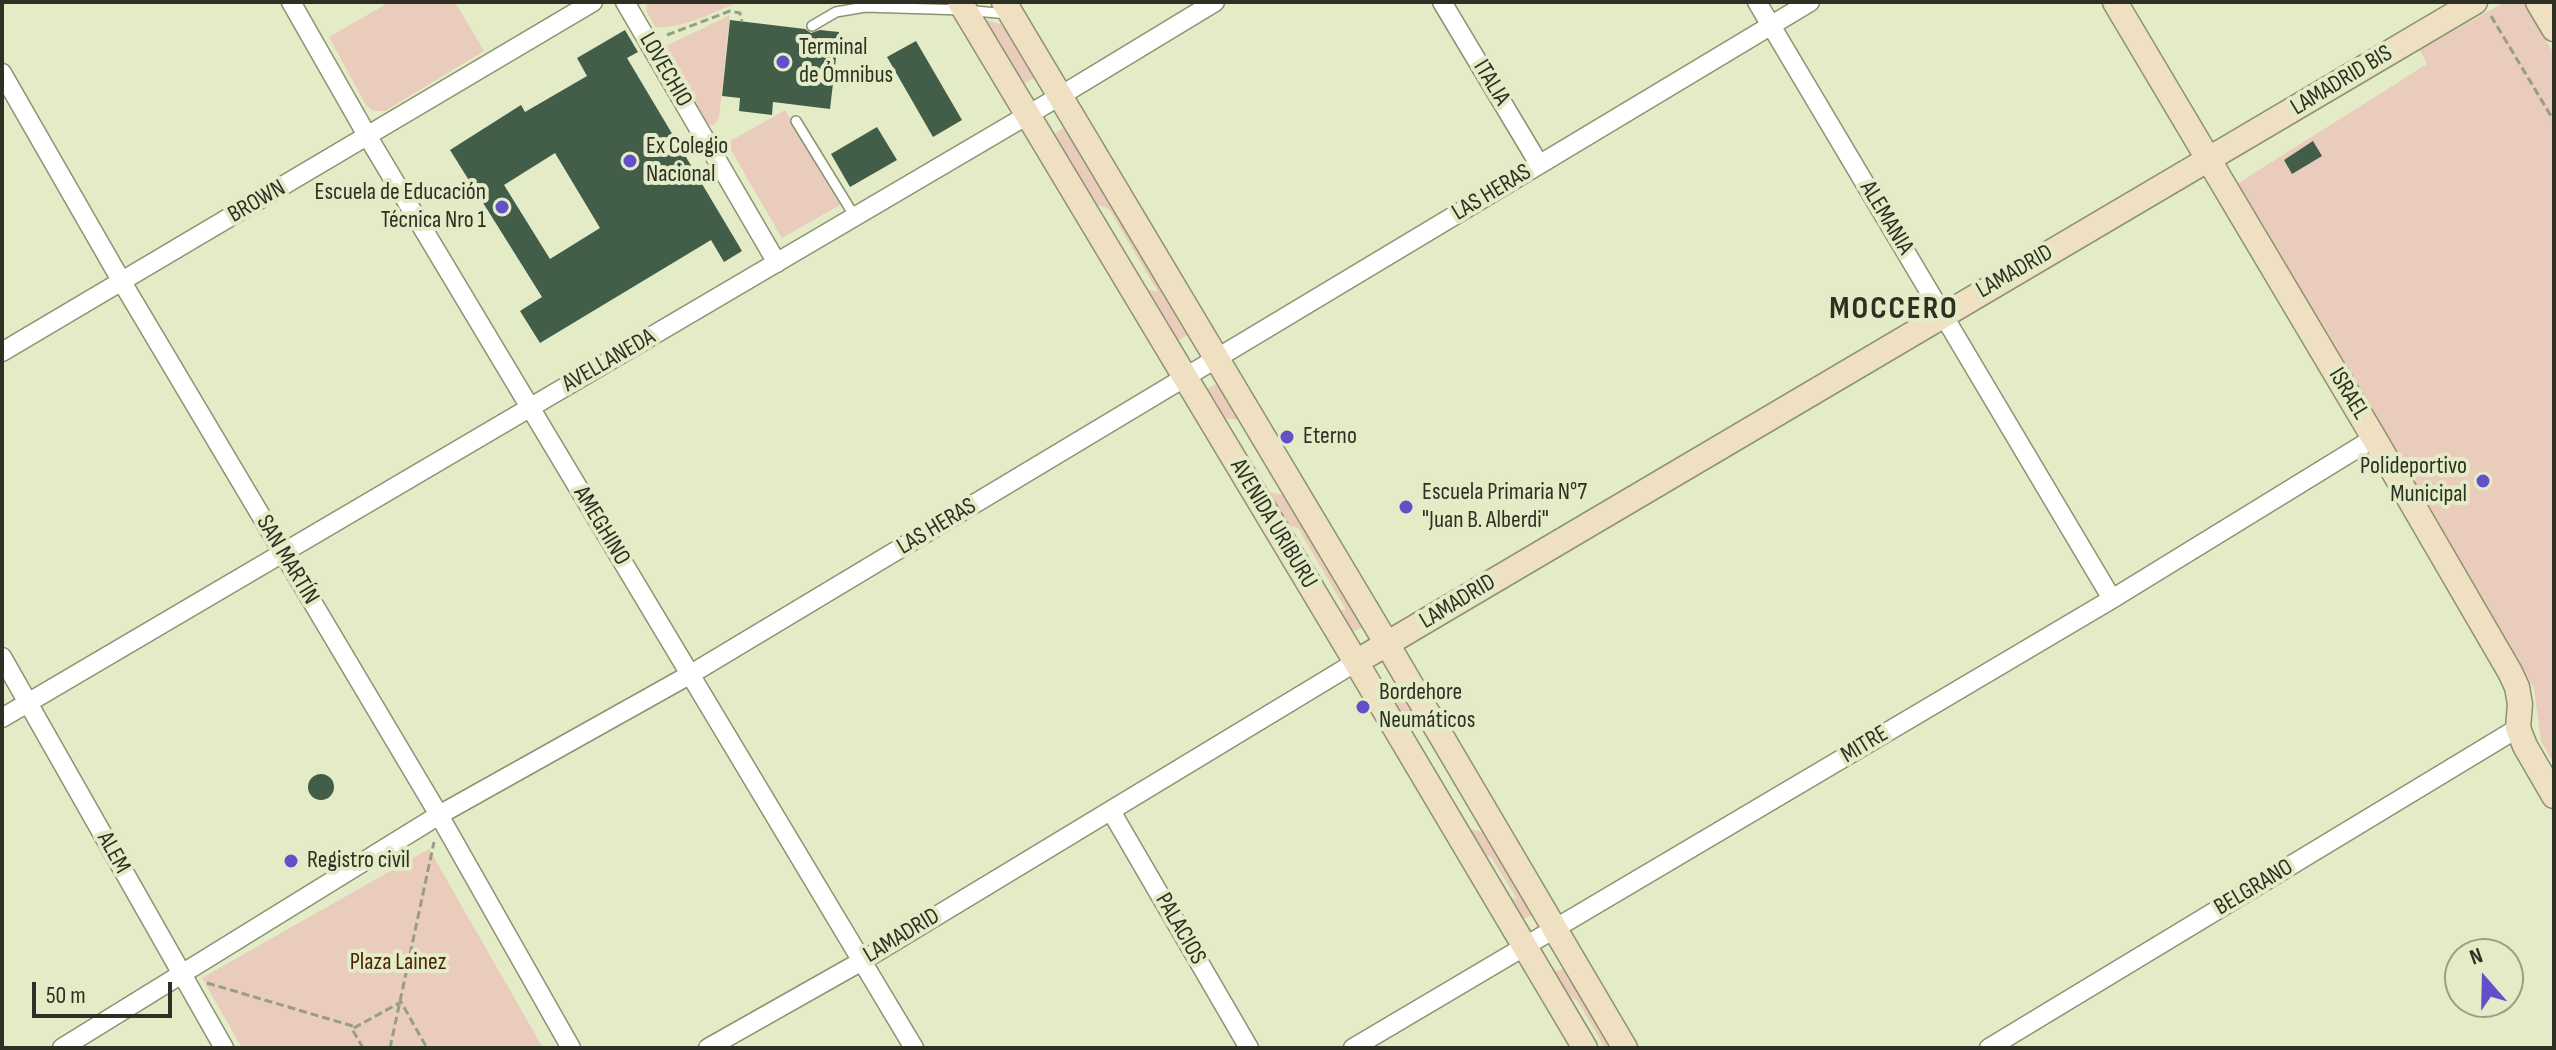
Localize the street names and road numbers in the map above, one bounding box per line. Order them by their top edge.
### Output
street label: LOVECHIO [632,28,698,112]
street label: LAMADRID BIS [2286,40,2398,122]
street label: ITALIA [1466,55,1516,111]
street label: LAS HERAS [1447,158,1537,228]
street label: BROWN [223,174,291,230]
street label: ALEMANIA [1853,176,1919,260]
street label: LAMADRID [1972,239,2058,305]
street label: AVELLANEDA [557,323,661,399]
street label: ISRAEL [2321,363,2375,425]
street label: AVENIDA URIBURU [1223,454,1323,594]
street label: AMEGHINO [566,481,636,571]
street label: LAS HERAS [892,492,982,562]
street label: SAN MARTÍN [249,510,325,610]
street label: LAMADRID [1415,568,1501,636]
street label: MITRE [1836,720,1894,770]
street label: ALEM [90,827,136,879]
street label: BELGRANO [2210,853,2298,923]
street label: PALACIOS [1148,888,1212,970]
street label: LAMADRID [859,902,945,970]

